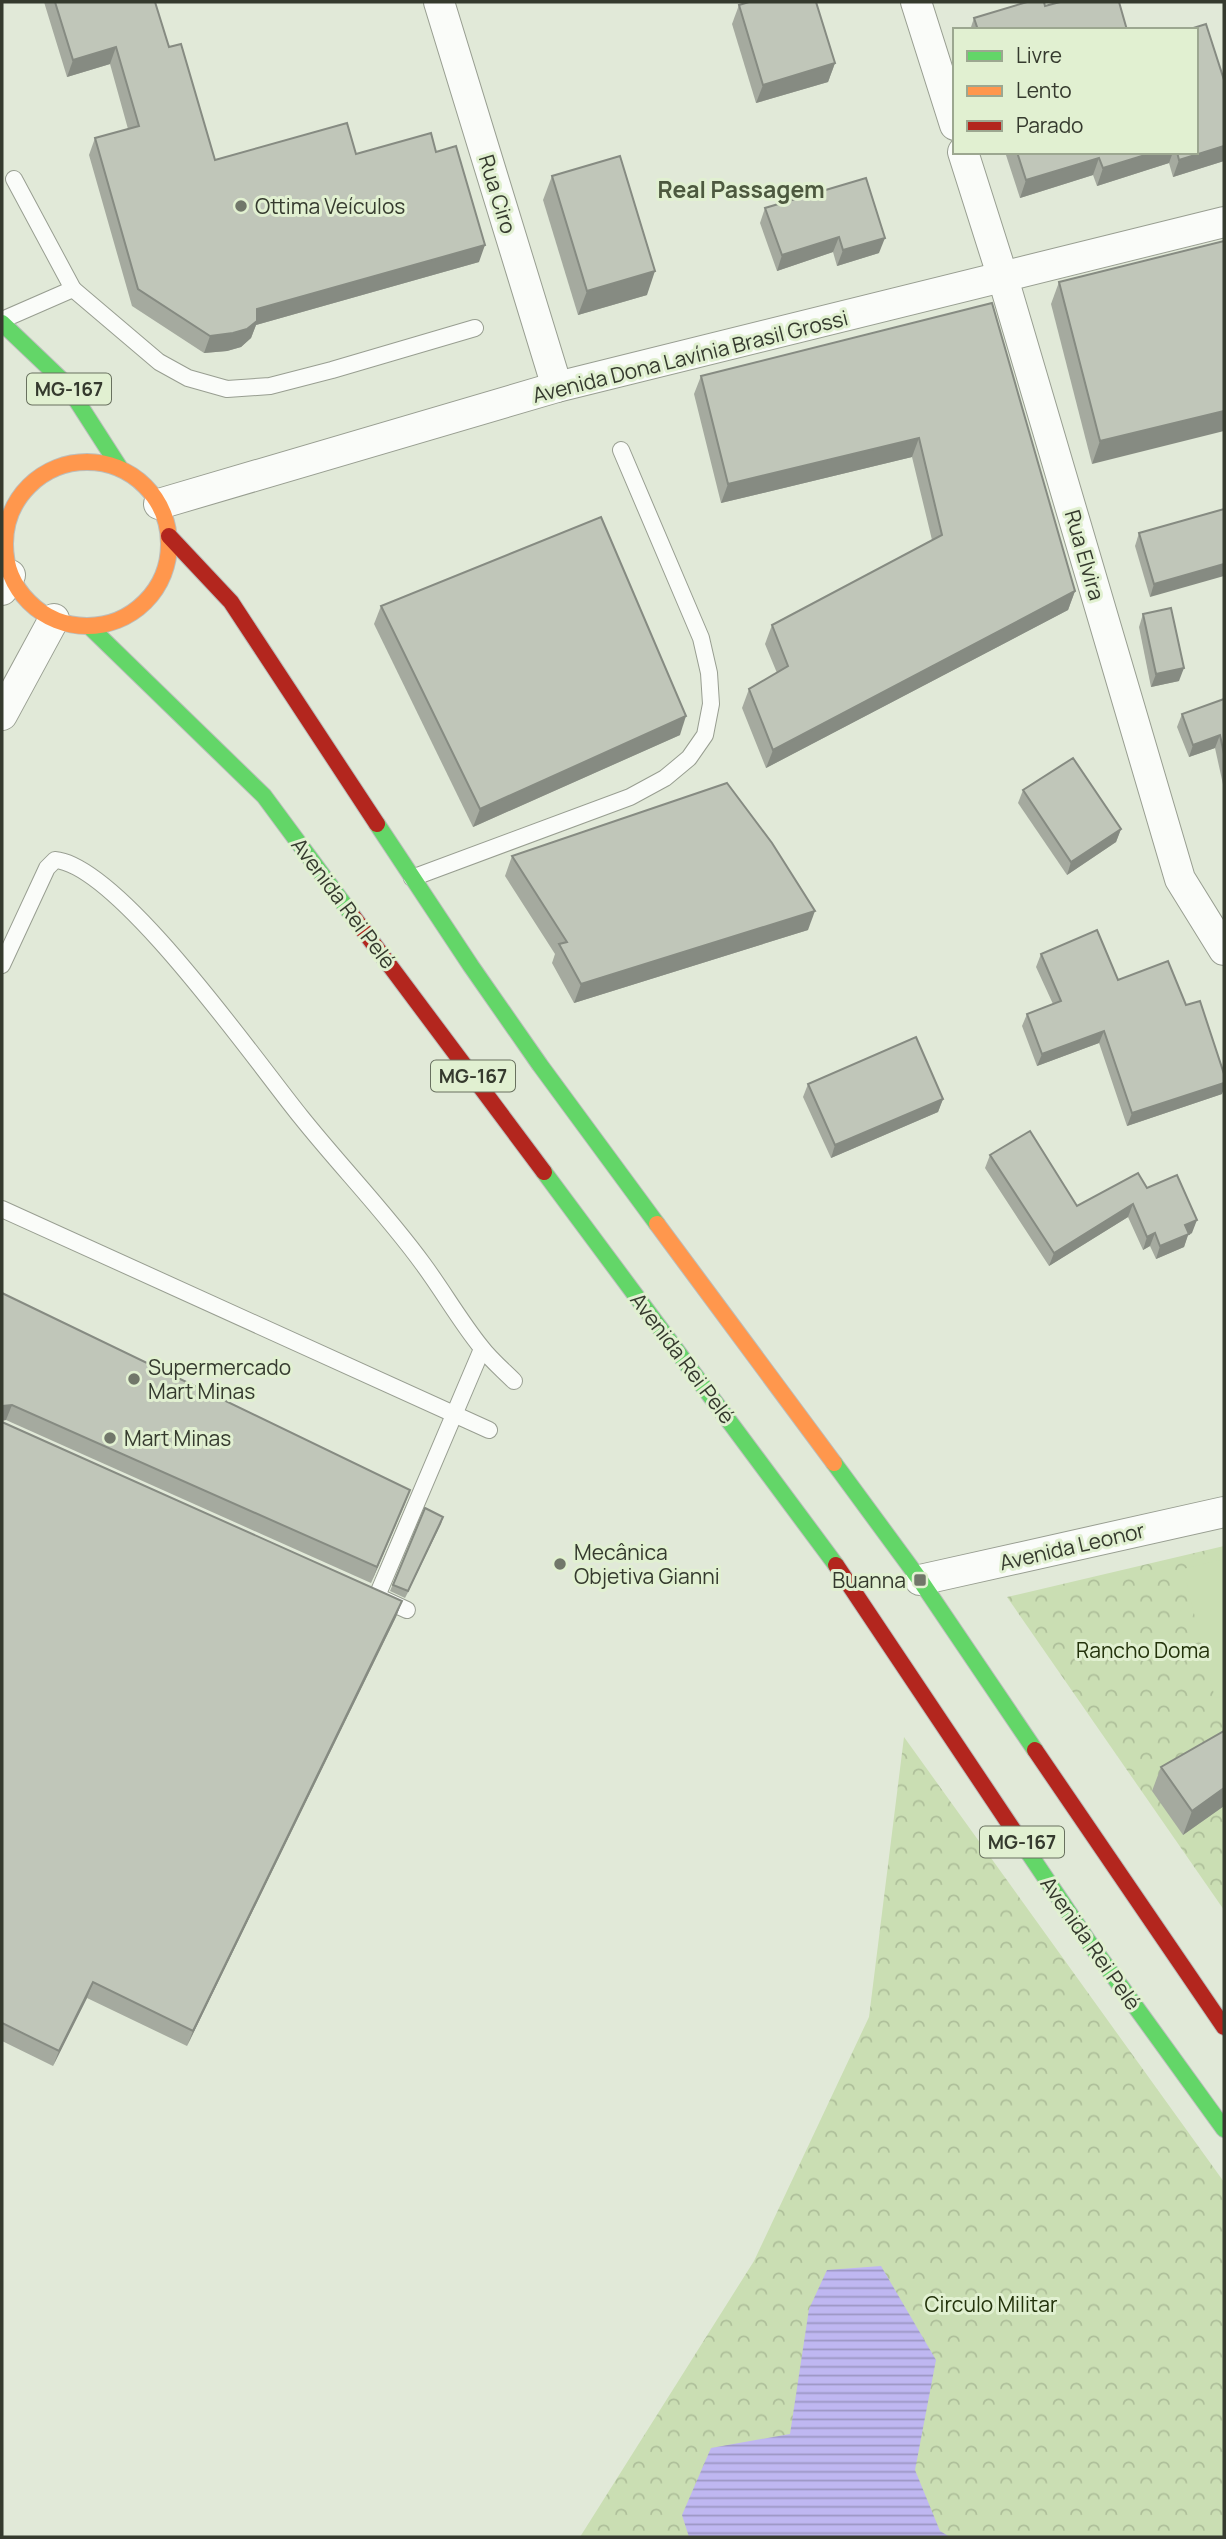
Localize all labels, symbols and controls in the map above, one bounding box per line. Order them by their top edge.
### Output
legend [953,28,1198,154]
text: Livre [1016,41,1062,69]
text: Lento [1016,76,1072,104]
text: Parado [1016,111,1084,139]
street label: Rua Ciro [473,151,523,237]
district label: Real Passagem [657,173,825,205]
place label: Ottima Veículos [255,192,405,220]
marker: Ottima Veículos [233,198,249,214]
street label: Avenida Dona Lavínia Brasil Grossi [529,303,851,409]
road number: MG-167 [27,374,111,404]
street label: Rua Elvira [1059,507,1111,603]
street label: Avenida Rei Pelé [286,832,402,974]
road number: MG-167 [431,1060,515,1092]
street label: Avenida Rei Pelé [625,1287,741,1429]
place label: Supermercado Mart Minas [148,1353,291,1405]
marker: Supermercado Mart Minas [126,1371,142,1387]
place label: Mart Minas [124,1424,231,1452]
marker: Mart Minas [102,1430,118,1446]
street label: Avenida Leonor [997,1516,1148,1576]
place label: Mecânica Objetiva Gianni [574,1538,720,1590]
marker: Mecânica Objetiva Gianni [552,1556,568,1572]
place label: Buanna [832,1566,906,1594]
marker: Buanna [912,1572,928,1588]
park label: Rancho Doma [1076,1636,1210,1664]
road number: MG-167 [980,1826,1064,1858]
street label: Avenida Rei Pelé [1034,1871,1148,2015]
park label: Circulo Militar [925,2290,1058,2318]

